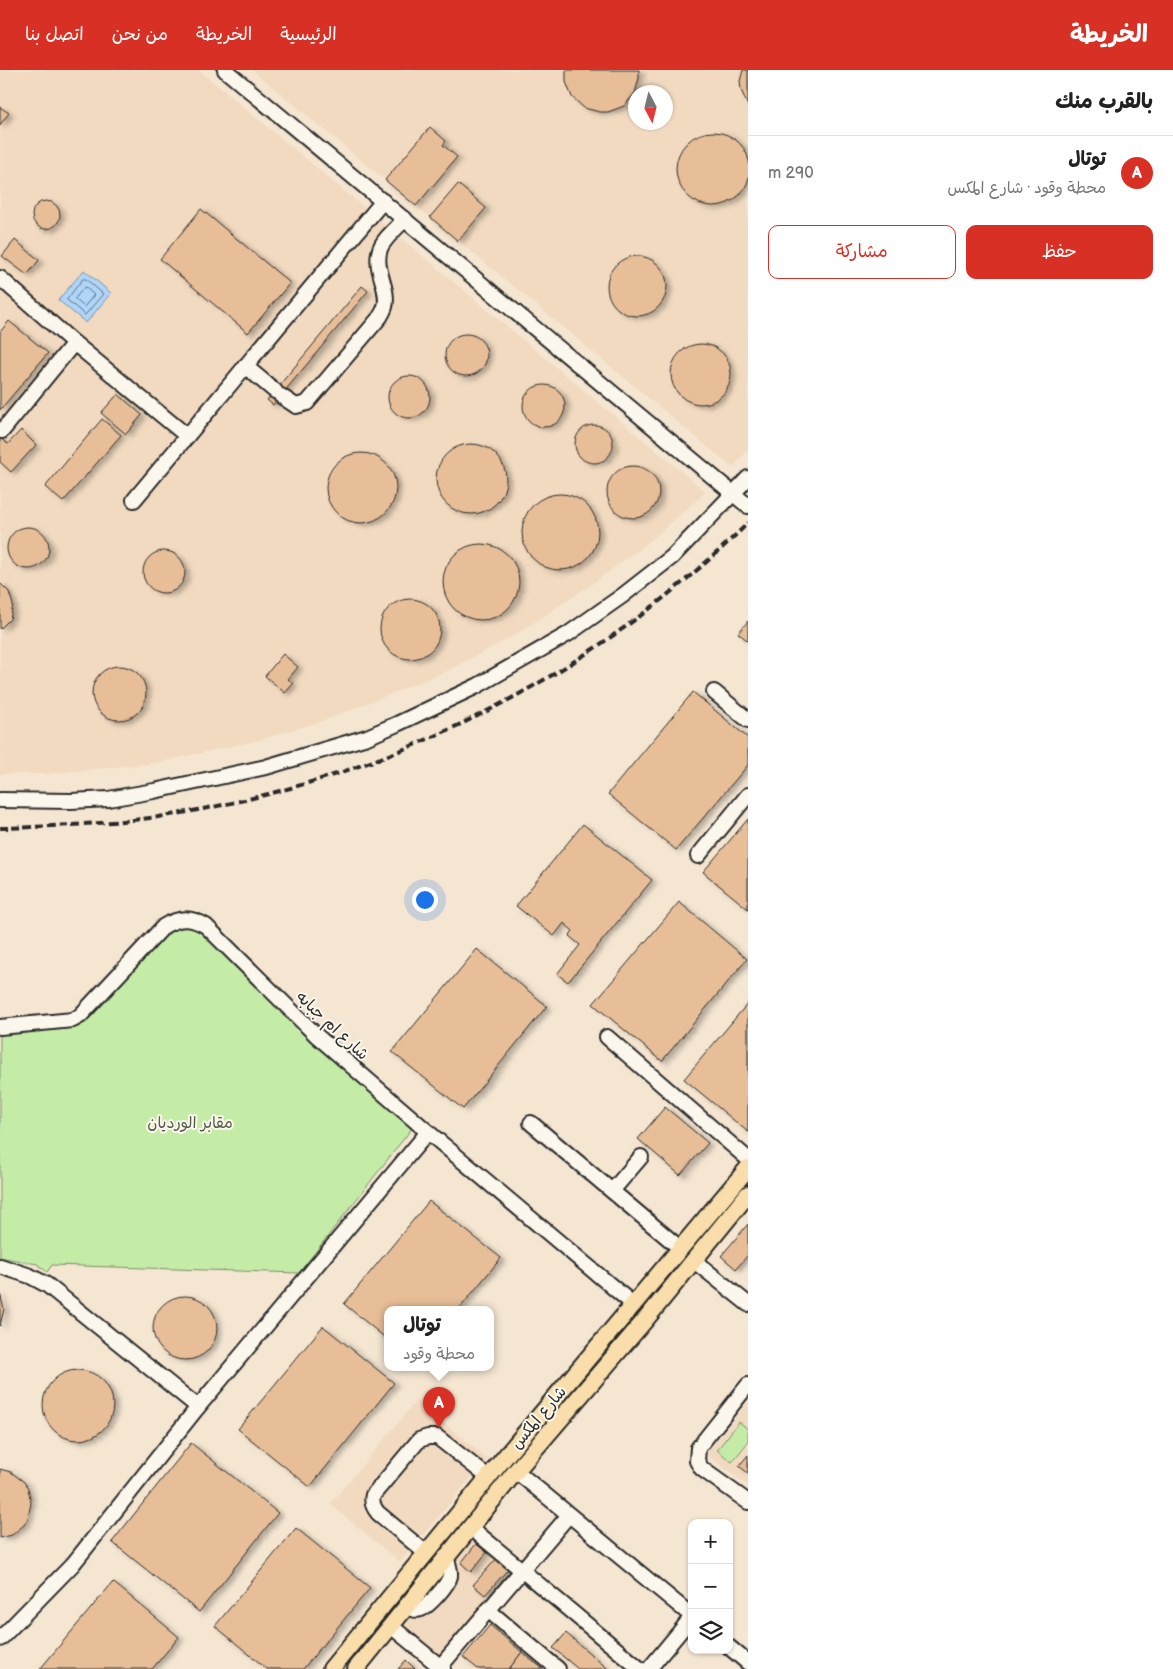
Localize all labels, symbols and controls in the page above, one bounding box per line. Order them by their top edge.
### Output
text: الخريطة [1070,20,1148,49]
text: اتصل بنا [25,24,84,45]
text: من نحن [112,24,168,45]
text: الخريطة [196,24,252,45]
text: الرئيسية [280,24,337,45]
north arrow [628,85,673,130]
text: بالقرب منك [1055,89,1153,114]
text: توتال [1068,148,1106,171]
text: 290 m [768,164,814,183]
text: A [1132,164,1142,183]
text: محطة وقود · شارع المكس [947,179,1106,198]
button: مشاركة [768,225,956,279]
button: حفظ [966,225,1153,279]
your location [412,887,438,913]
street label: شارع ام جبابه [290,988,372,1066]
park label: مقابر الورديان [147,1114,233,1133]
popup [384,1306,494,1371]
text: توتال [403,1314,441,1337]
text: محطة وقود [403,1345,475,1364]
street label: شارع المكس [507,1383,572,1454]
pin: A [423,1387,455,1428]
map controls [688,1519,733,1654]
button: + [688,1519,733,1564]
button: − [688,1564,733,1609]
button: layers [688,1609,733,1654]

